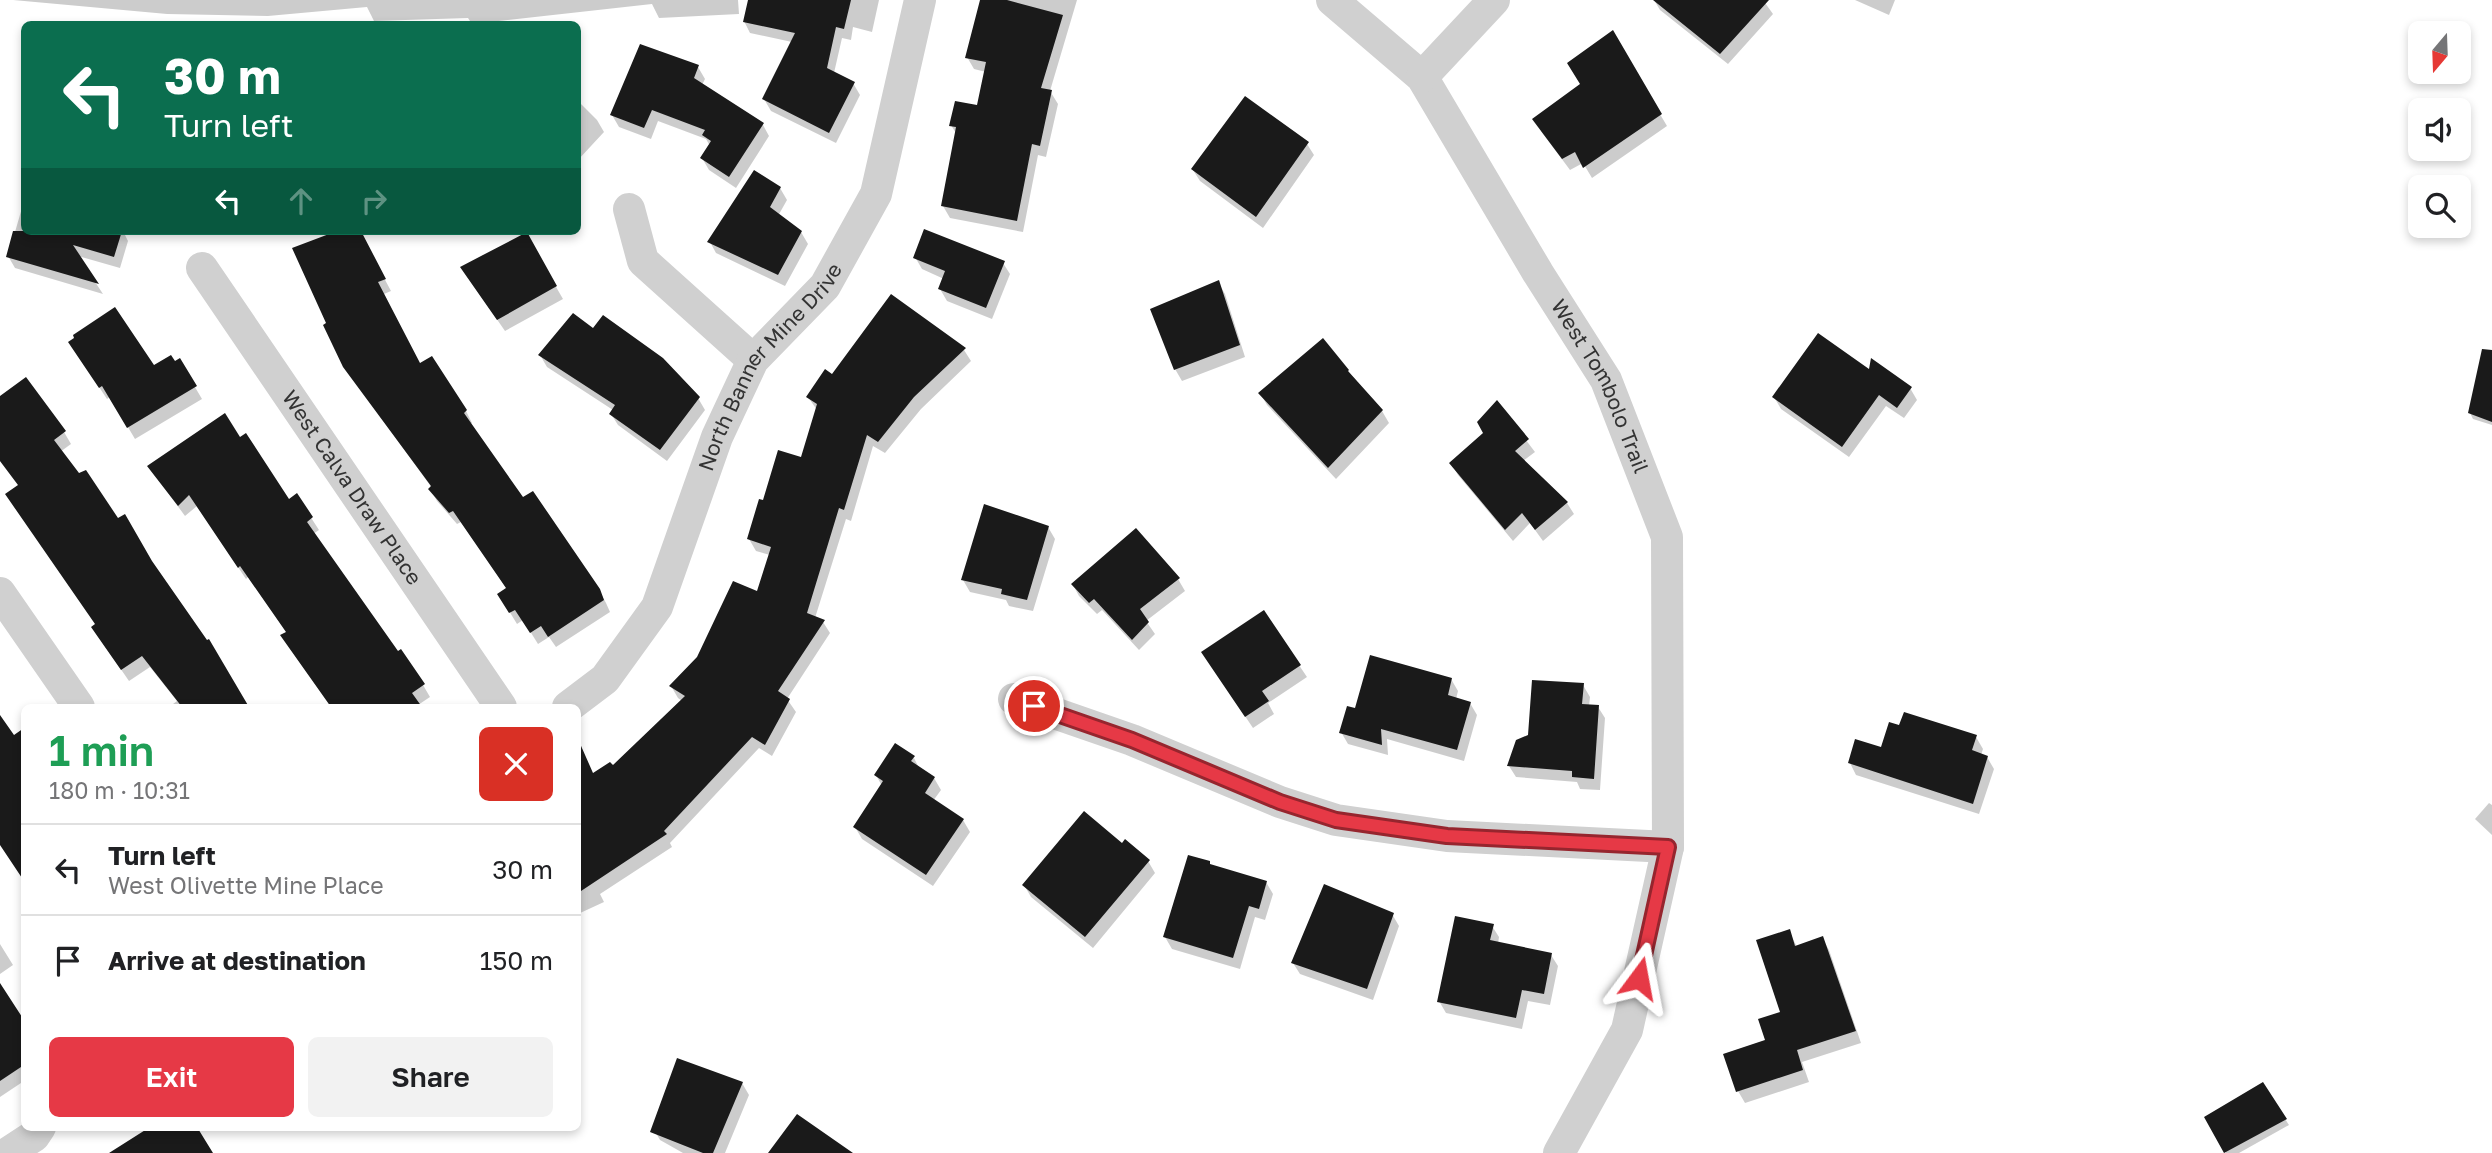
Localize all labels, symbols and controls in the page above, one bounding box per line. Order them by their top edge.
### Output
north arrow [2408,21,2471,84]
map controls [2408,21,2471,238]
text: 30 m [164,46,281,105]
icon: left [49,49,140,140]
button: sound [2408,98,2471,161]
text: Turn left [164,106,293,144]
button: search [2408,175,2471,238]
icon: left [209,182,247,220]
icon: ahead [282,182,320,220]
icon: right [355,182,393,220]
street label: North Banner Mine Drive [692,258,847,474]
street label: West Tombolo Trail [1546,294,1655,477]
street label: West Calva Draw Place [277,385,428,590]
pin [1004,676,1064,736]
icon: arrive [1015,687,1053,725]
text: 1 min [49,725,154,775]
button: close [479,727,553,801]
text: 180 m · 10:31 [49,776,190,804]
text: Turn left [108,840,216,871]
icon: left [49,851,87,889]
text: 30 m [492,854,553,885]
text: West Olivette Mine Place [108,871,384,899]
position arrow [1602,941,1676,1015]
icon: arrive [49,942,87,980]
text: Arrive at destination [108,945,366,976]
text: 150 m [480,945,553,976]
button: Exit [49,1037,294,1117]
button: Share [308,1037,553,1117]

